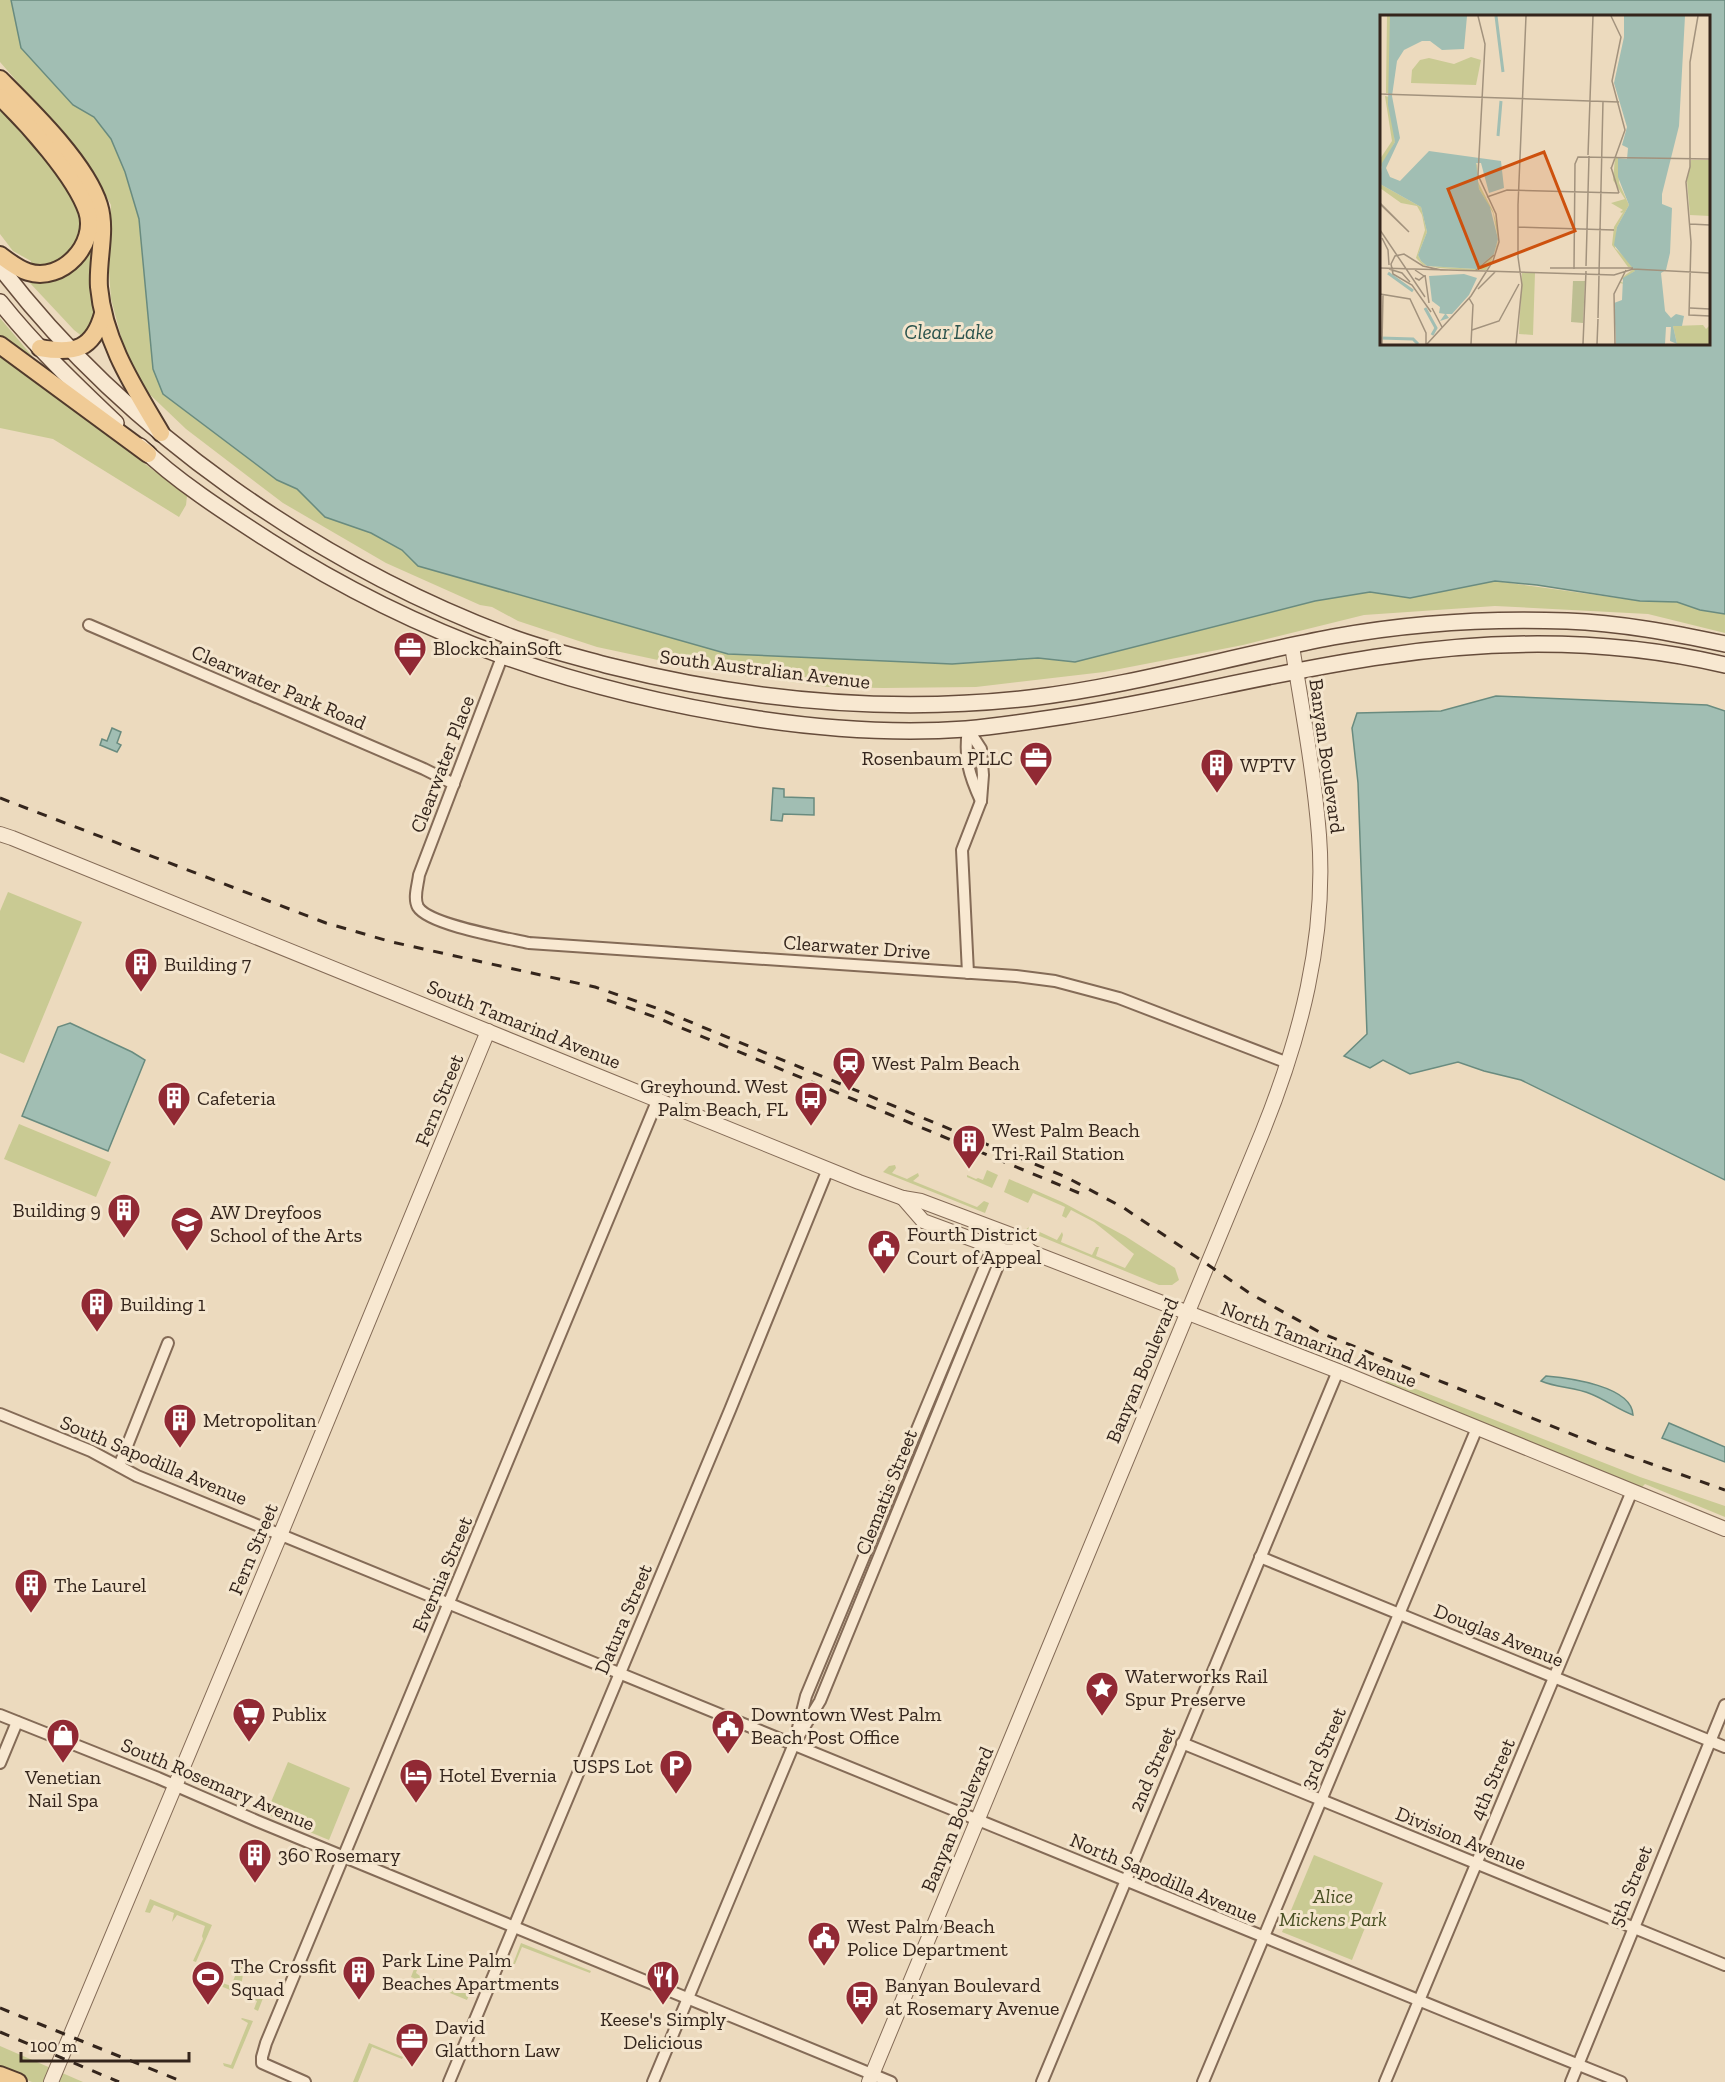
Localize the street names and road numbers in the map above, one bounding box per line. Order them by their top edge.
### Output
street label: Clearwater Park Road [188,639,370,735]
street label: South Australian Avenue [658,644,872,694]
street label: Banyan Boulevard [1304,677,1350,835]
street label: Clearwater Place [405,692,479,836]
street label: Clearwater Drive [783,930,931,964]
street label: South Tamarind Avenue [424,974,624,1074]
street label: Fern Street [410,1050,469,1150]
street label: Banyan Boulevard [1101,1294,1183,1446]
street label: North Tamarind Avenue [1218,1296,1420,1392]
street label: South Sapodilla Avenue [57,1410,251,1510]
street label: Clematis Street [850,1425,922,1558]
street label: Fern Street [223,1499,283,1598]
street label: Evernia Street [407,1512,477,1635]
street label: Datura Street [589,1560,657,1678]
street label: Douglas Avenue [1431,1598,1567,1672]
street label: 3rd Street [1295,1703,1351,1792]
street label: 2nd Street [1123,1722,1181,1815]
street label: South Rosemary Avenue [118,1732,318,1836]
street label: 4th Street [1464,1734,1520,1823]
street label: Banyan Boulevard [916,1743,998,1895]
street label: Division Avenue [1392,1801,1530,1875]
street label: North Sapodilla Avenue [1066,1828,1262,1928]
street label: 5th Street [1603,1841,1657,1930]

